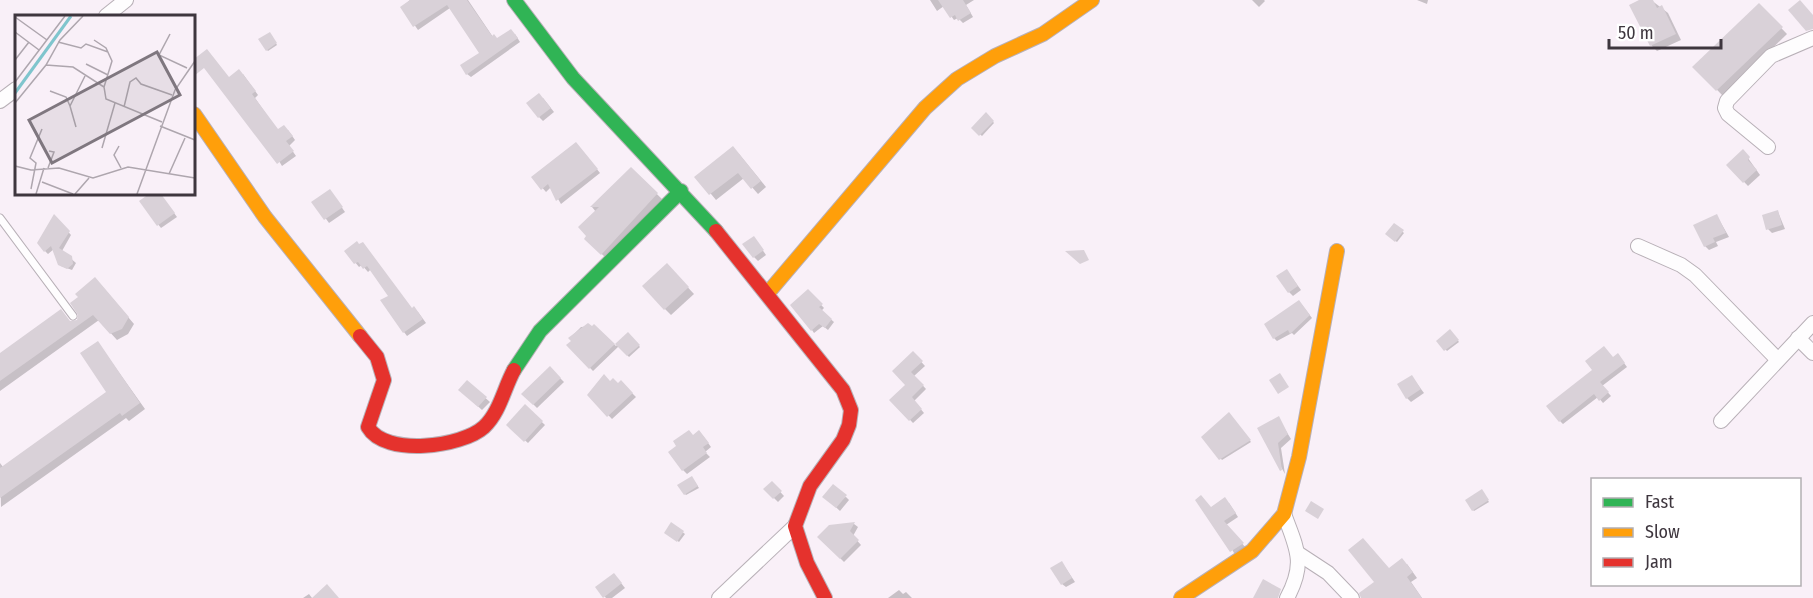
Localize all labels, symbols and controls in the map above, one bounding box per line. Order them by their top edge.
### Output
scale bar [1609,12,1722,50]
inset map [15,15,195,195]
text: 50 m [1618,22,1654,44]
legend [1591,478,1801,586]
text: Fast [1645,491,1674,513]
text: Slow [1645,521,1680,543]
text: Jam [1645,551,1673,573]

